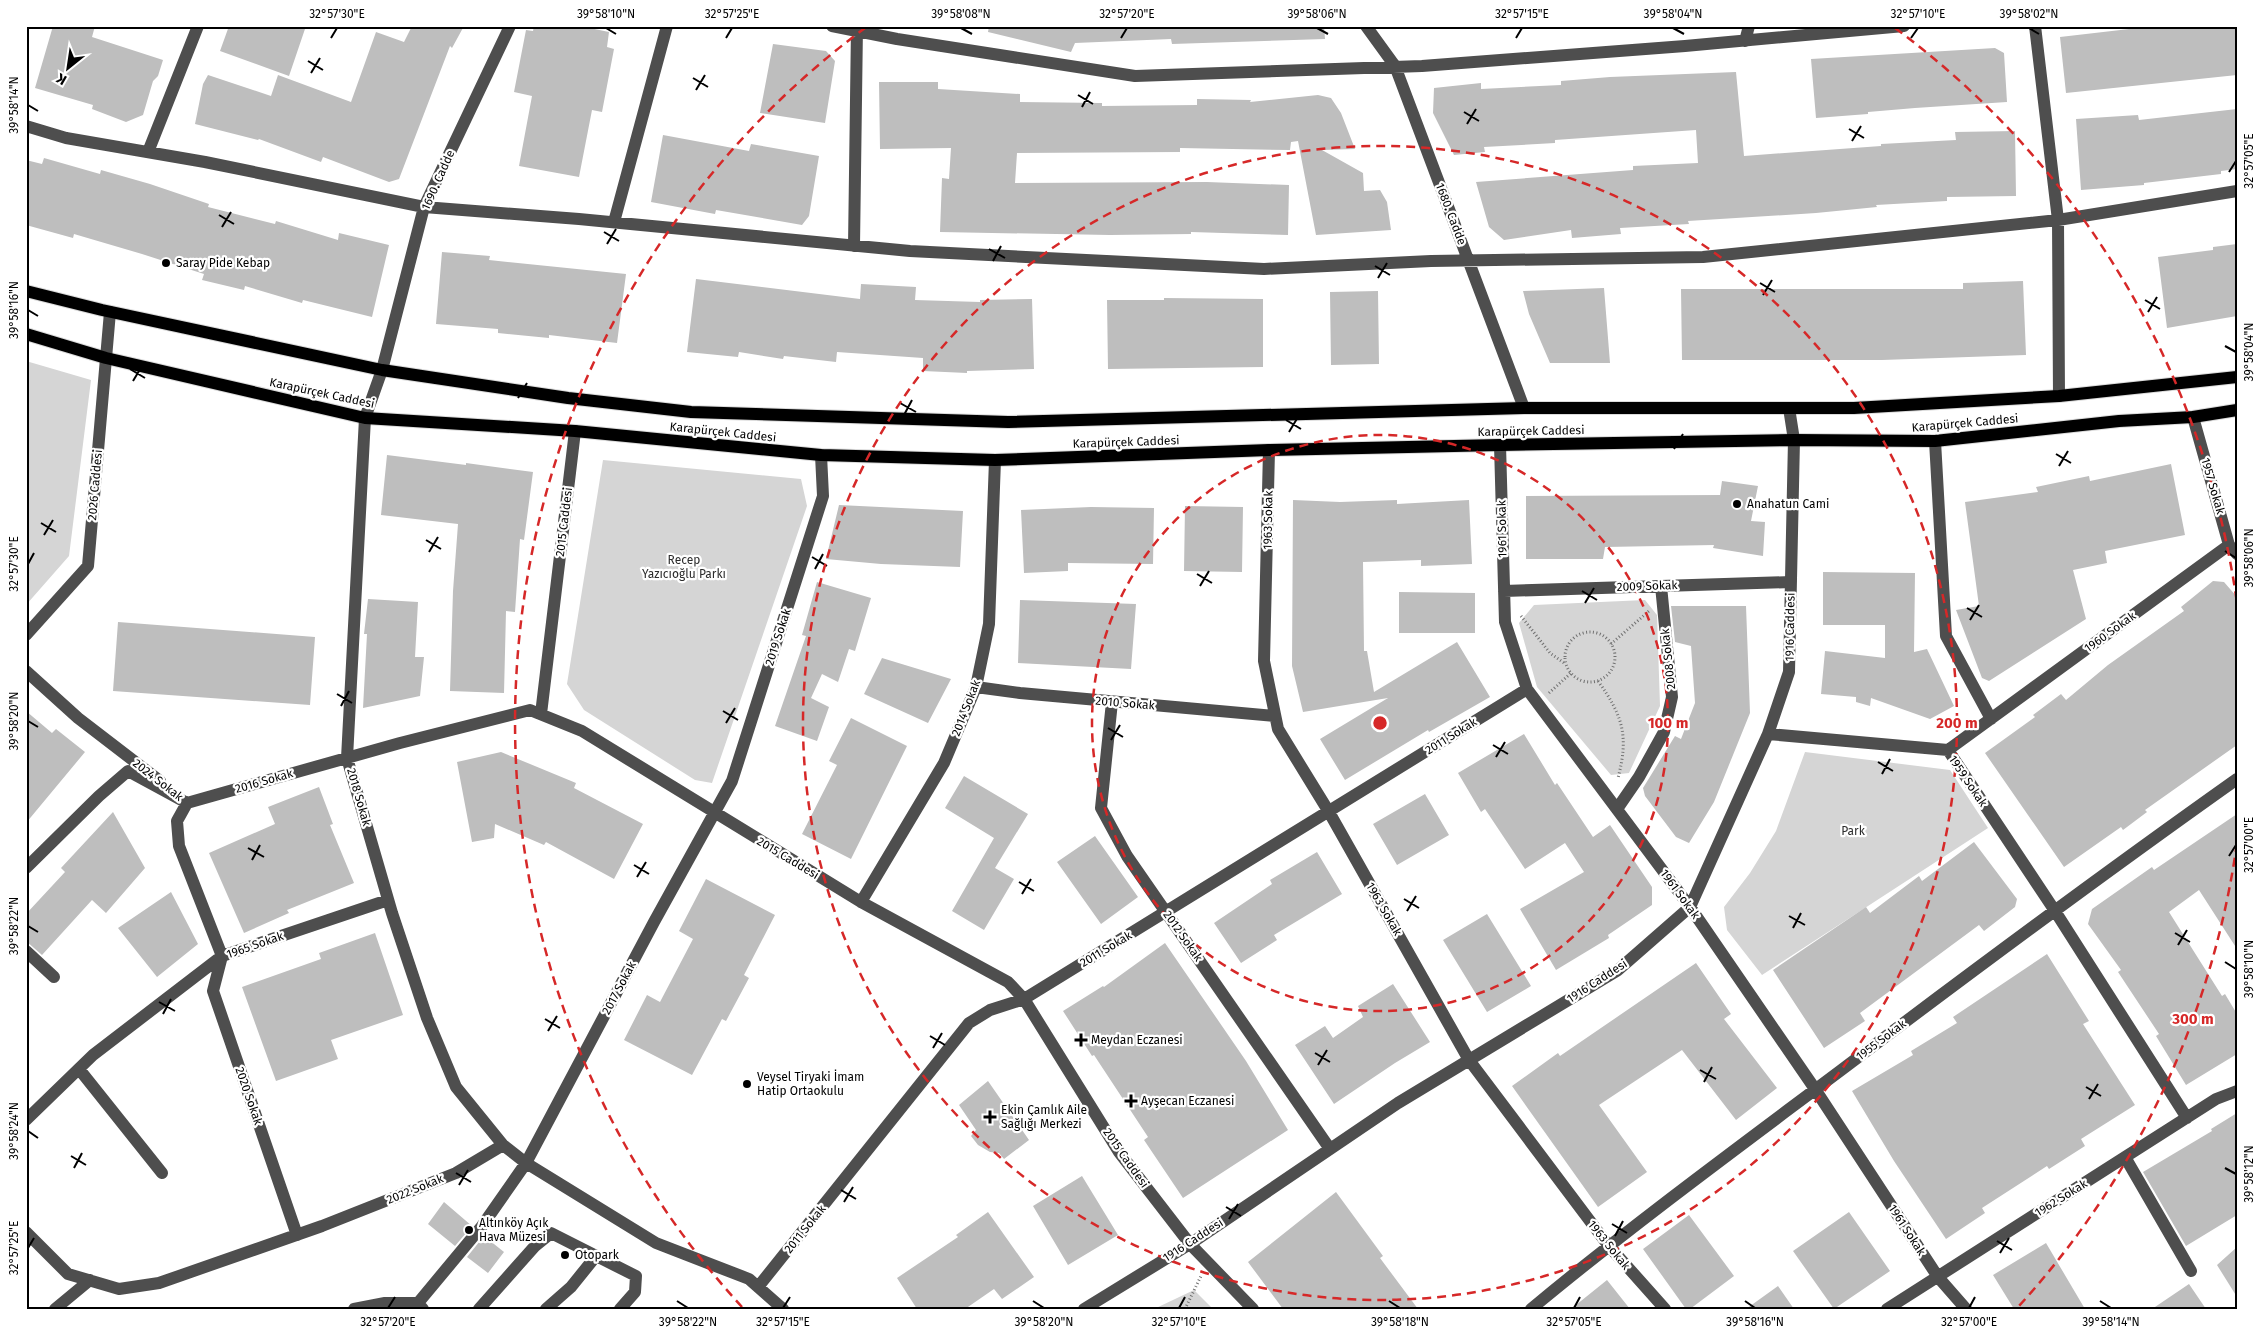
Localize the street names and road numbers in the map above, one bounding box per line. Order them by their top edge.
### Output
street label: 1690. Cadde [418,148,458,212]
street label: 1680. Cadde [1433,181,1469,247]
street label: Karapürçek Caddesi [268,375,376,411]
street label: Karapürçek Caddesi [1911,411,2019,435]
street label: Karapürçek Caddesi [669,419,777,445]
street label: Karapürçek Caddesi [1477,423,1585,439]
street label: Karapürçek Caddesi [1072,433,1180,451]
street label: 2026 Caddesi [85,449,105,521]
street label: 1957 Sokak [2198,456,2228,517]
street label: 2015 Caddesi [553,487,575,557]
street label: 1963 Sokak [1260,489,1276,550]
street label: 1961 Sokak [1494,499,1510,558]
street label: 2009 Sokak [1616,578,1679,594]
street label: 1916 Caddesi [1782,592,1798,662]
street label: 2019 Sokak [762,606,794,667]
street label: 1960 Sokak [2082,608,2139,655]
street label: 2008 Sokak [1658,627,1678,690]
street label: 2014 Sokak [949,677,983,738]
street label: 2010 Sokak [1095,693,1156,713]
street label: 2011 Sokak [1423,714,1480,757]
street label: 1959 Sokak [1946,753,1991,810]
street label: 2024 Sokak [130,756,187,804]
street label: 2016 Sokak [234,766,295,796]
street label: 2018 Sokak [344,766,374,828]
street label: 2015 Caddesi [755,834,821,882]
street label: 1961 Sokak [1657,866,1703,922]
street label: 1963 Sokak [1363,880,1405,939]
street label: 2012 Sokak [1160,908,1206,965]
street label: 1965 Sokak [225,928,286,961]
street label: 2011 Sokak [1078,928,1135,970]
street label: 1916 Caddesi [1564,956,1630,1006]
street label: 2017 Sokak [599,958,639,1017]
street label: 1955 Sokak [1853,1016,1909,1063]
street label: 2020 Sokak [233,1065,266,1128]
street label: 2015 Caddesi [1100,1125,1152,1191]
street label: 2022 Sokak [385,1171,446,1207]
street label: 1962 Sokak [2032,1176,2090,1220]
street label: 2011 Sokak [781,1201,829,1256]
street label: 1961 Sokak [1885,1202,1929,1259]
street label: 1916 Caddesi [1160,1215,1226,1265]
street label: 1963 Sokak [1585,1218,1634,1273]

